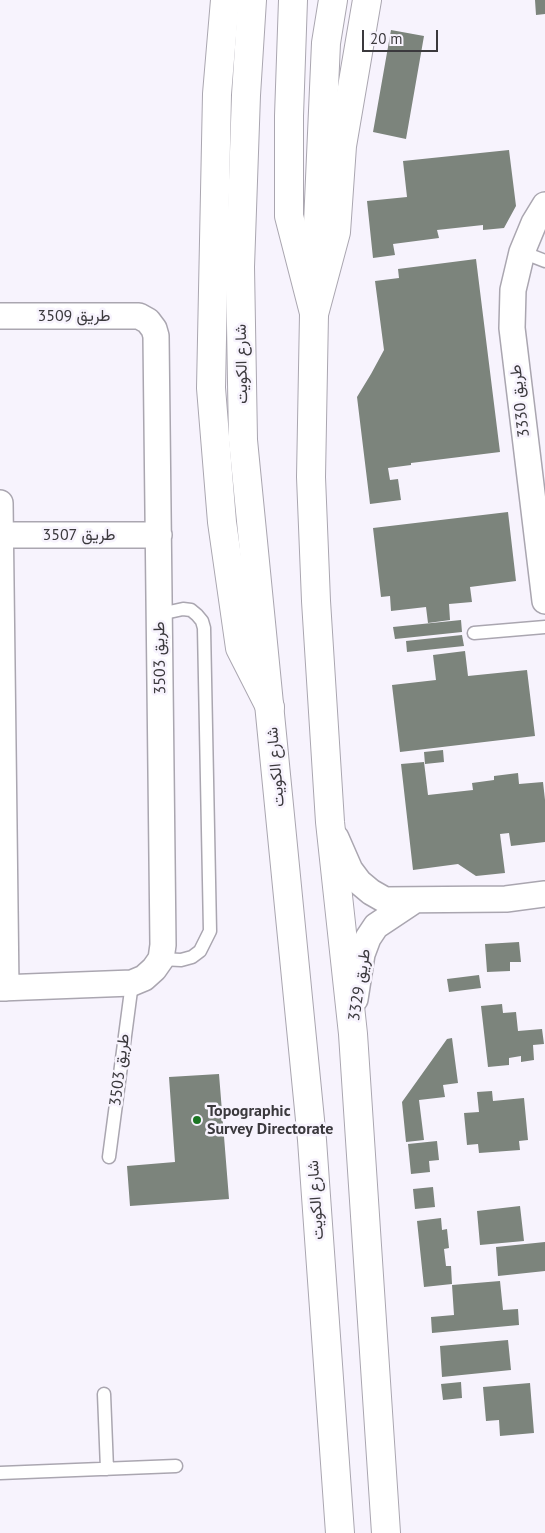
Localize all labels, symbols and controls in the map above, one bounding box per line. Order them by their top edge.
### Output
scale bar [365,20,441,52]
text: 20 m [370,29,403,48]
street label: طريق 3509 [37,306,111,326]
street label: شارع الكويت [232,324,252,404]
street label: طريق 3330 [506,364,534,438]
street label: طريق 3507 [42,525,116,545]
street label: طريق 3503 [150,621,170,695]
street label: شارع الكويت [263,726,289,808]
street label: طريق 3329 [345,947,375,1023]
street label: طريق 3503 [106,1033,134,1107]
place label: Topographic Survey Directorate [207,1101,333,1139]
marker: Topographic Survey Directorate [191,1114,203,1126]
street label: شارع الكويت [304,1159,328,1241]

